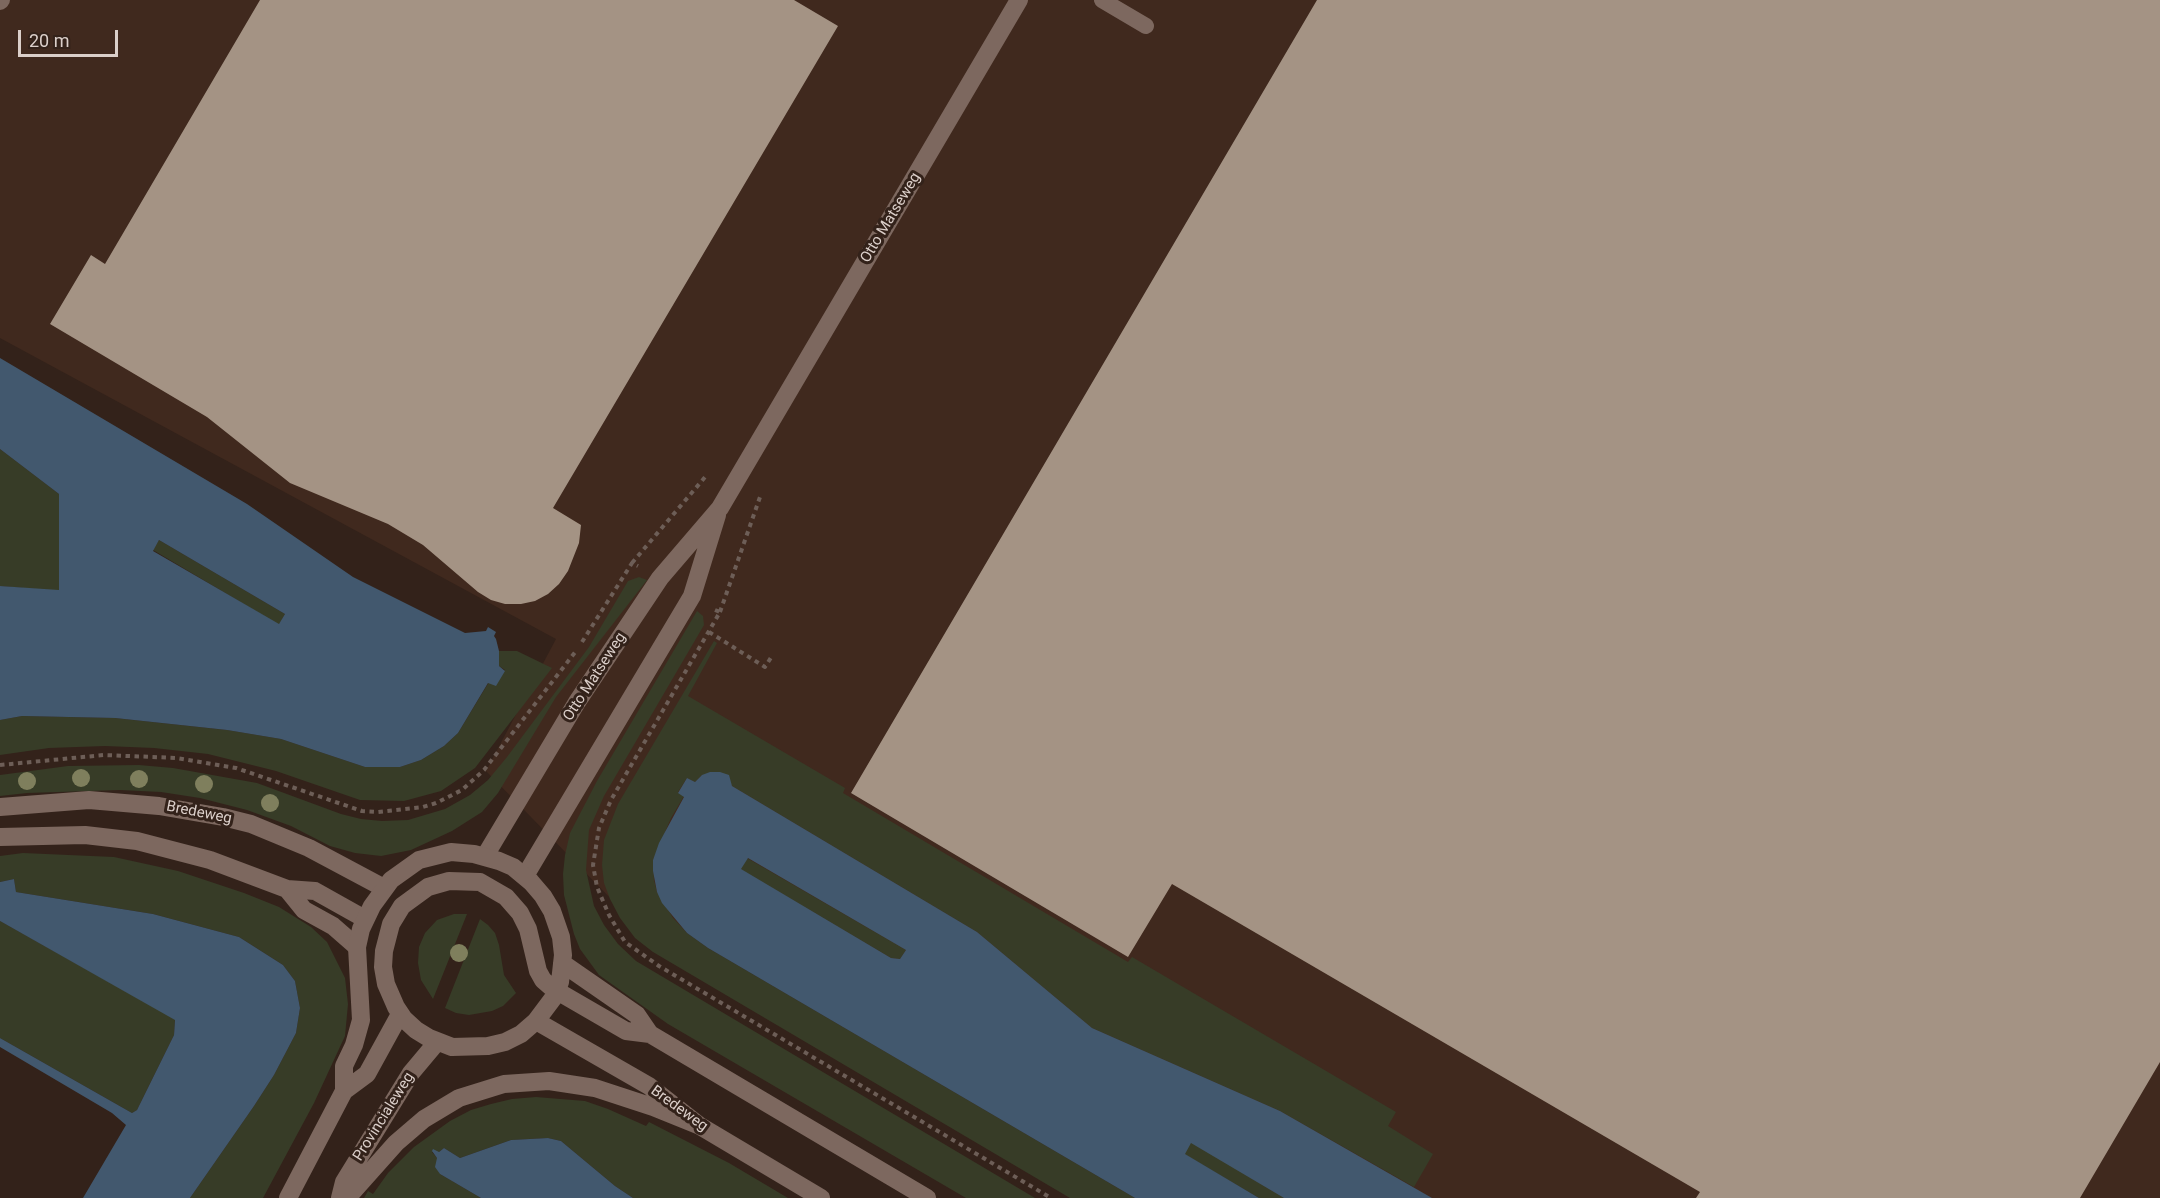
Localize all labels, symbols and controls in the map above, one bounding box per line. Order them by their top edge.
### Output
scale bar [21,18,122,56]
text: 20 m [29,30,69,51]
street label: Otto Matseweg [857,170,925,266]
street label: Otto Matseweg [560,629,630,725]
street label: Bredeweg [165,798,233,828]
street label: Provincialeweg [350,1069,418,1165]
street label: Bredeweg [647,1082,711,1136]

